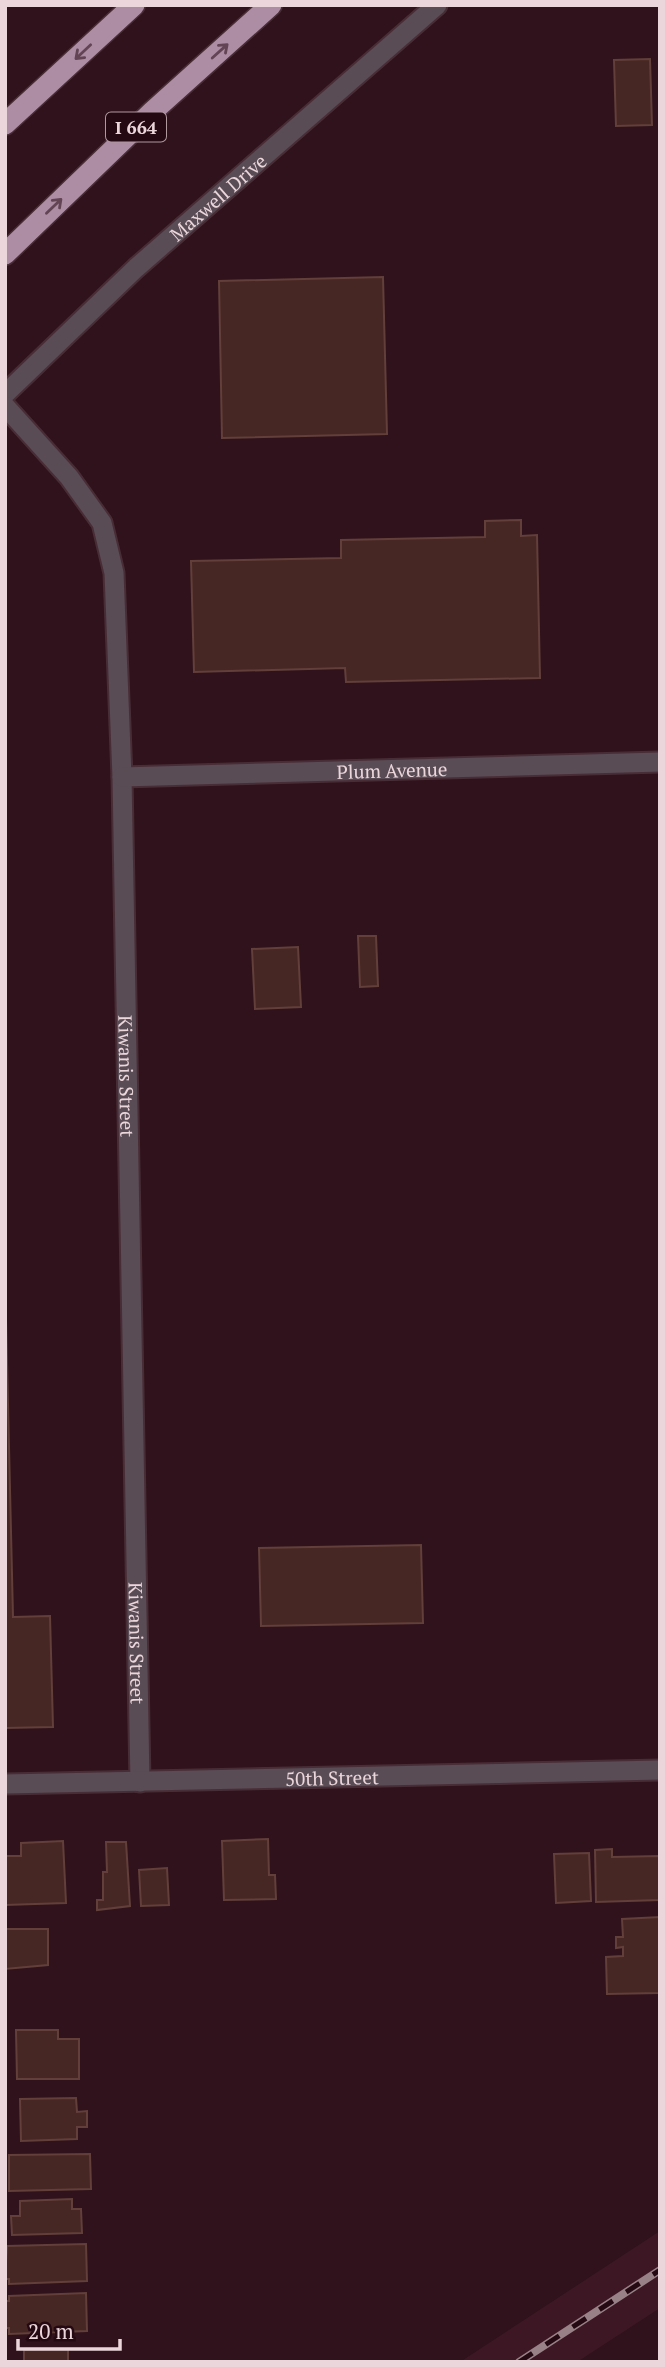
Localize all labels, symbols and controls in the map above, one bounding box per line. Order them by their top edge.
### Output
one-way arrow [75,43,92,60]
one-way arrow [211,43,229,59]
road number: I 664 [106,112,166,142]
street label: Maxwell Drive [164,148,271,246]
one-way arrow [45,198,62,215]
street label: Plum Avenue [336,755,448,784]
street label: Kiwanis Street [114,1015,141,1137]
street label: Kiwanis Street [124,1582,151,1704]
street label: 50th Street [285,1764,379,1791]
scale bar [18,2308,119,2352]
text: 20 m [28,2317,74,2345]

